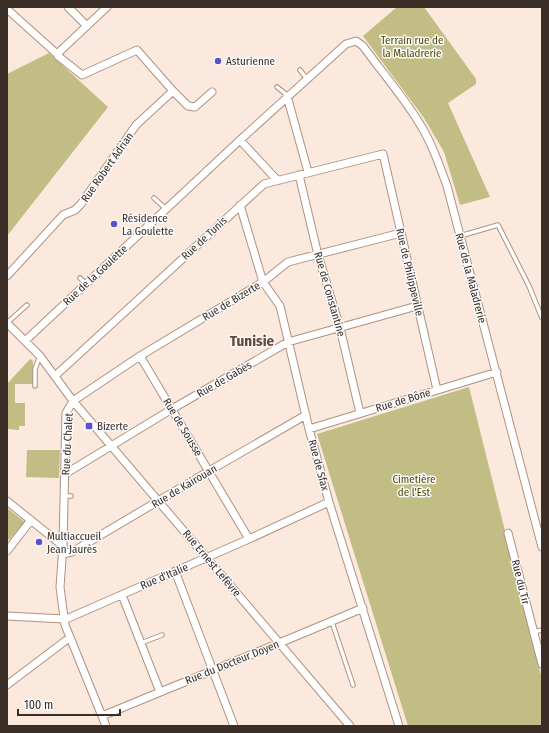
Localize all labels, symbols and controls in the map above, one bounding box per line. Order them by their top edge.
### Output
park label: Terrain rue de la Maladrerie [381,34,443,60]
place label: Asturienne [226,55,275,68]
marker: Asturienne [213,56,223,66]
street label: Rue Robert Adrian [79,130,136,205]
place label: Résidence La Goulette [122,212,173,238]
street label: Rue de Tunis [179,214,230,263]
marker: Résidence La Goulette [109,219,119,229]
street label: Rue de Philippeville [393,227,426,317]
street label: Rue de la Maladrerie [452,232,489,325]
street label: Rue de la Goulette [61,242,130,308]
street label: Rue de Constantine [311,250,348,338]
street label: Rue de Bizerte [200,279,262,324]
district label: Tunisie [230,332,275,350]
street label: Rue de Gabès [194,358,254,400]
street label: Rue de Bône [374,386,432,415]
street label: Rue de Sousse [160,396,205,459]
street label: Rue du Chalet [59,412,76,476]
place label: Bizerte [97,420,128,433]
marker: Bizerte [84,421,94,431]
street label: Rue de Sfax [305,438,332,492]
street label: Rue de Kairouan [149,462,219,511]
park label: Cimetière de l'Est [392,473,436,499]
street label: Rue Ernest Lefèvre [180,527,243,599]
place label: Multiaccueil Jean Jaurès [47,530,101,556]
marker: Multiaccueil Jean Jaurès [34,537,44,547]
street label: Rue du Tir [509,558,532,606]
street label: Rue d'Italie [138,561,190,592]
street label: Rue du Docteur Doyen [183,638,281,687]
scale bar [18,691,120,717]
text: 100 m [24,698,53,712]

